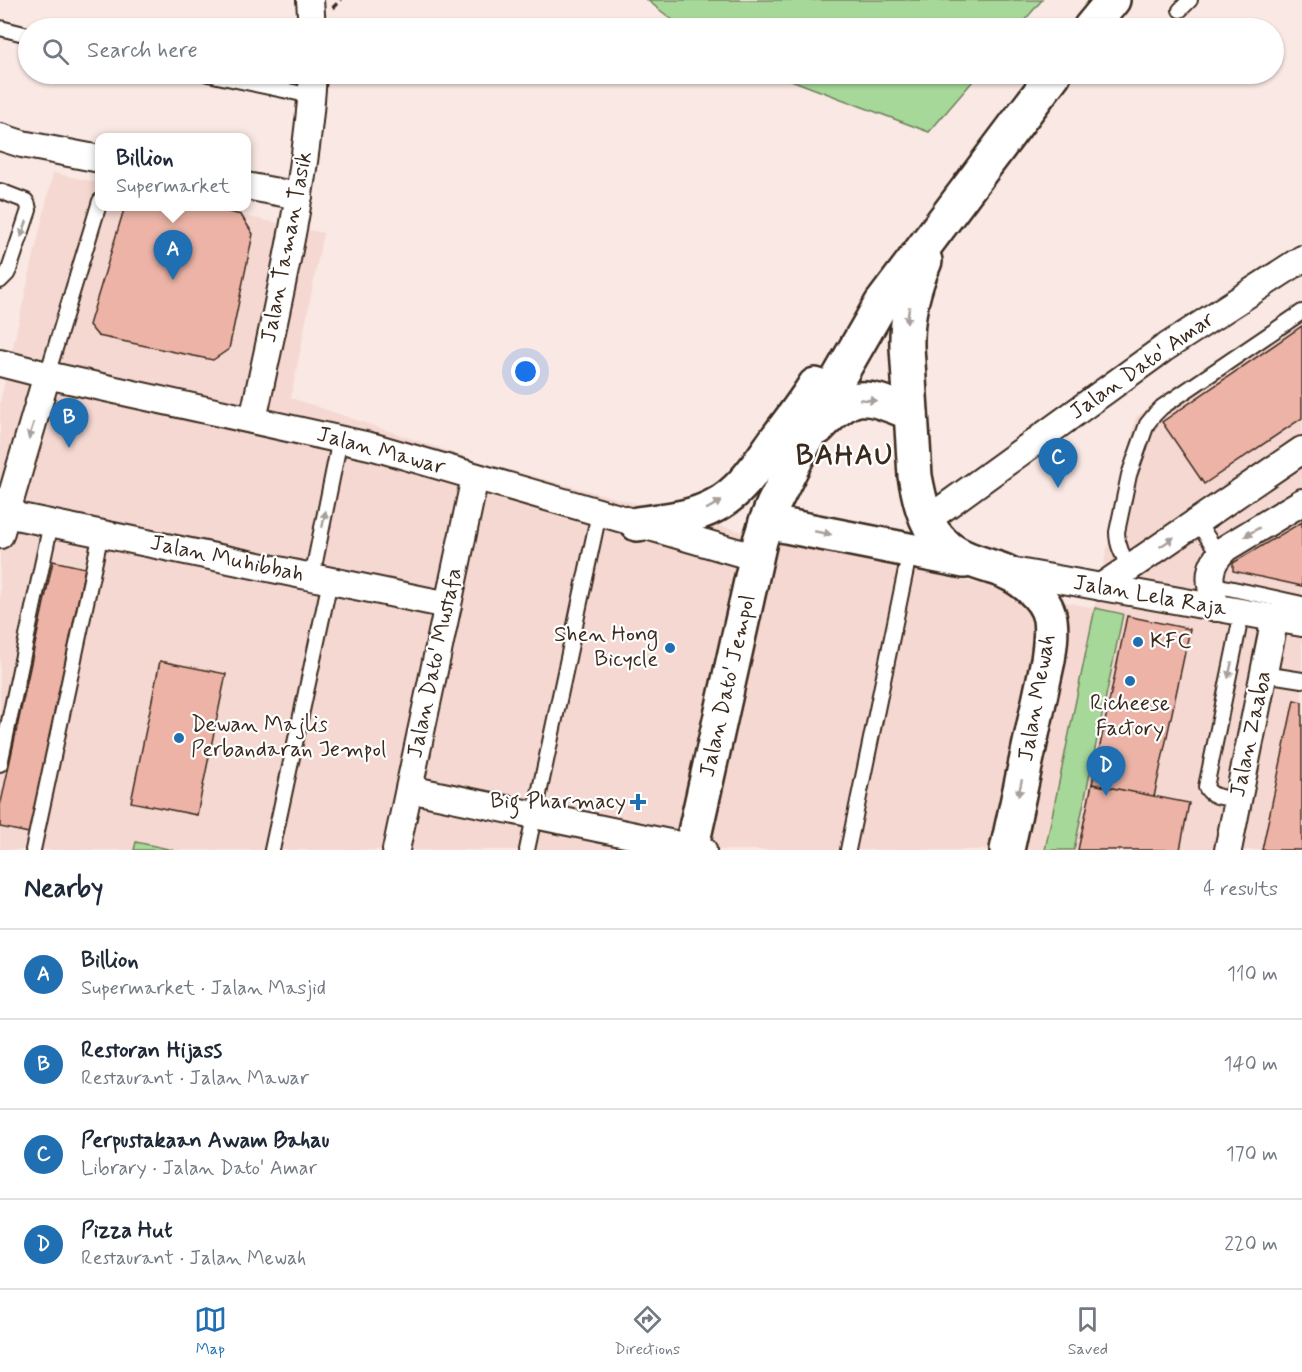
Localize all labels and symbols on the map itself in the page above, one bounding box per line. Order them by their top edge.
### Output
street label: Jalan Taman Tasik [255,149,319,345]
one-way arrow [18,220,28,238]
pin: A [154,230,192,280]
one-way arrow [904,305,913,324]
street label: Jalan Dato' Amar [1064,305,1220,426]
your location [511,357,540,386]
one-way arrow [858,395,877,405]
pin: B [50,398,88,448]
street label: Jalan Mawar [314,420,449,482]
one-way arrow [25,422,35,440]
district label: BAHAU [796,438,894,475]
pin: C [1038,438,1078,488]
one-way arrow [706,500,723,510]
one-way arrow [319,510,329,529]
one-way arrow [1244,527,1260,538]
street label: Jalan Muhibbah [148,529,306,589]
one-way arrow [814,529,833,538]
one-way arrow [1158,537,1175,548]
street label: Jalan Dato' Mustafa [401,565,469,761]
street label: Jalan Lela Raja [1071,569,1230,623]
street label: Jalan Dato' Jempol [693,592,763,780]
place label: Shen Hong Bicycle [554,621,658,674]
place label: KFC [1150,628,1192,656]
street label: Jalan Mewah [1012,632,1062,764]
marker: KFC [1131,635,1145,649]
marker: Shen Hong Bicycle [663,641,677,655]
one-way arrow [1225,660,1234,679]
street label: Jalan Zaaba [1224,668,1278,800]
marker: Richeese Factory [1123,674,1137,688]
place label: Richeese Factory [1090,690,1170,743]
place label: Dewan Majlis Perbandaran Jempol [191,711,386,764]
marker: Dewan Majlis Perbandaran Jempol [172,731,186,745]
pin: D [1086,746,1126,796]
one-way arrow [1015,779,1024,798]
place label: Big Pharmacy [490,788,626,819]
marker: Big Pharmacy [631,795,645,809]

